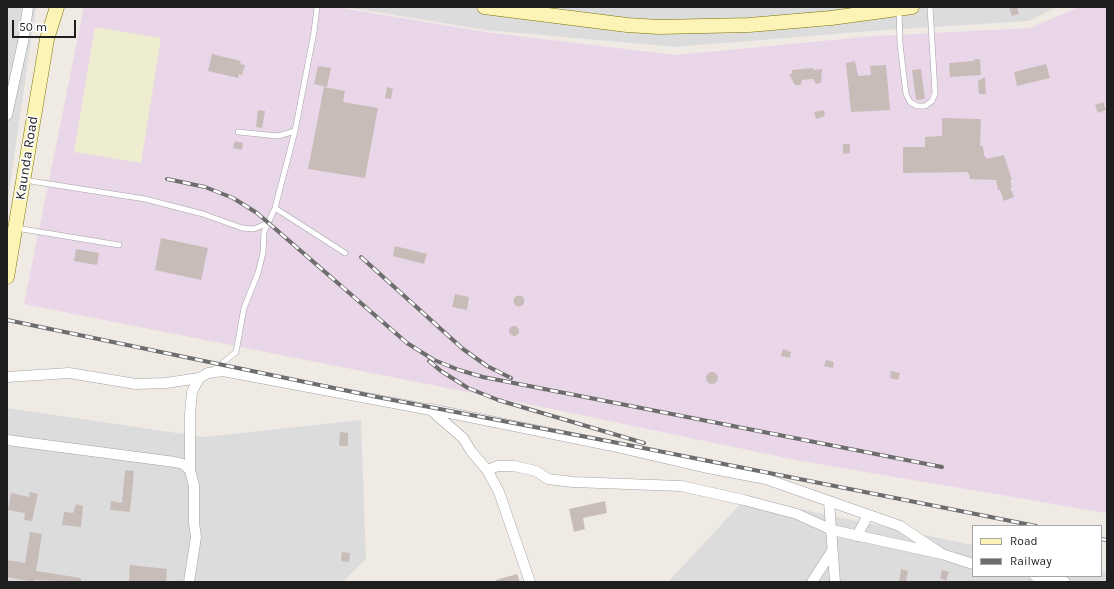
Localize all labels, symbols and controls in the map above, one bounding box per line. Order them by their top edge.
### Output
scale bar [14,12,78,38]
text: 50 m [19,20,47,34]
street label: Kaunda Road [12,115,42,201]
legend [972,525,1102,577]
text: Road [1010,534,1038,548]
text: Railway [1010,554,1052,568]

